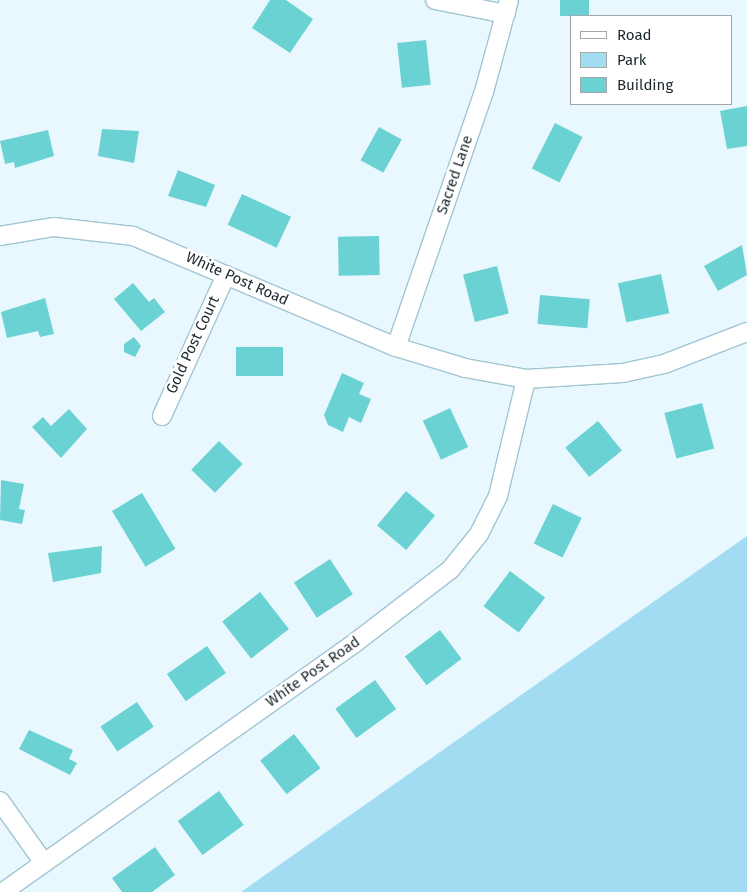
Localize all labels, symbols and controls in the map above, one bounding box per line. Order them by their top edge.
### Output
legend [570,15,732,105]
text: Road [617,26,652,44]
text: Park [617,51,647,69]
text: Building [617,76,673,94]
street label: Sacred Lane [433,133,477,217]
street label: White Post Road [183,248,291,310]
street label: Gold Post Court [163,293,223,397]
street label: White Post Road [262,633,364,711]

